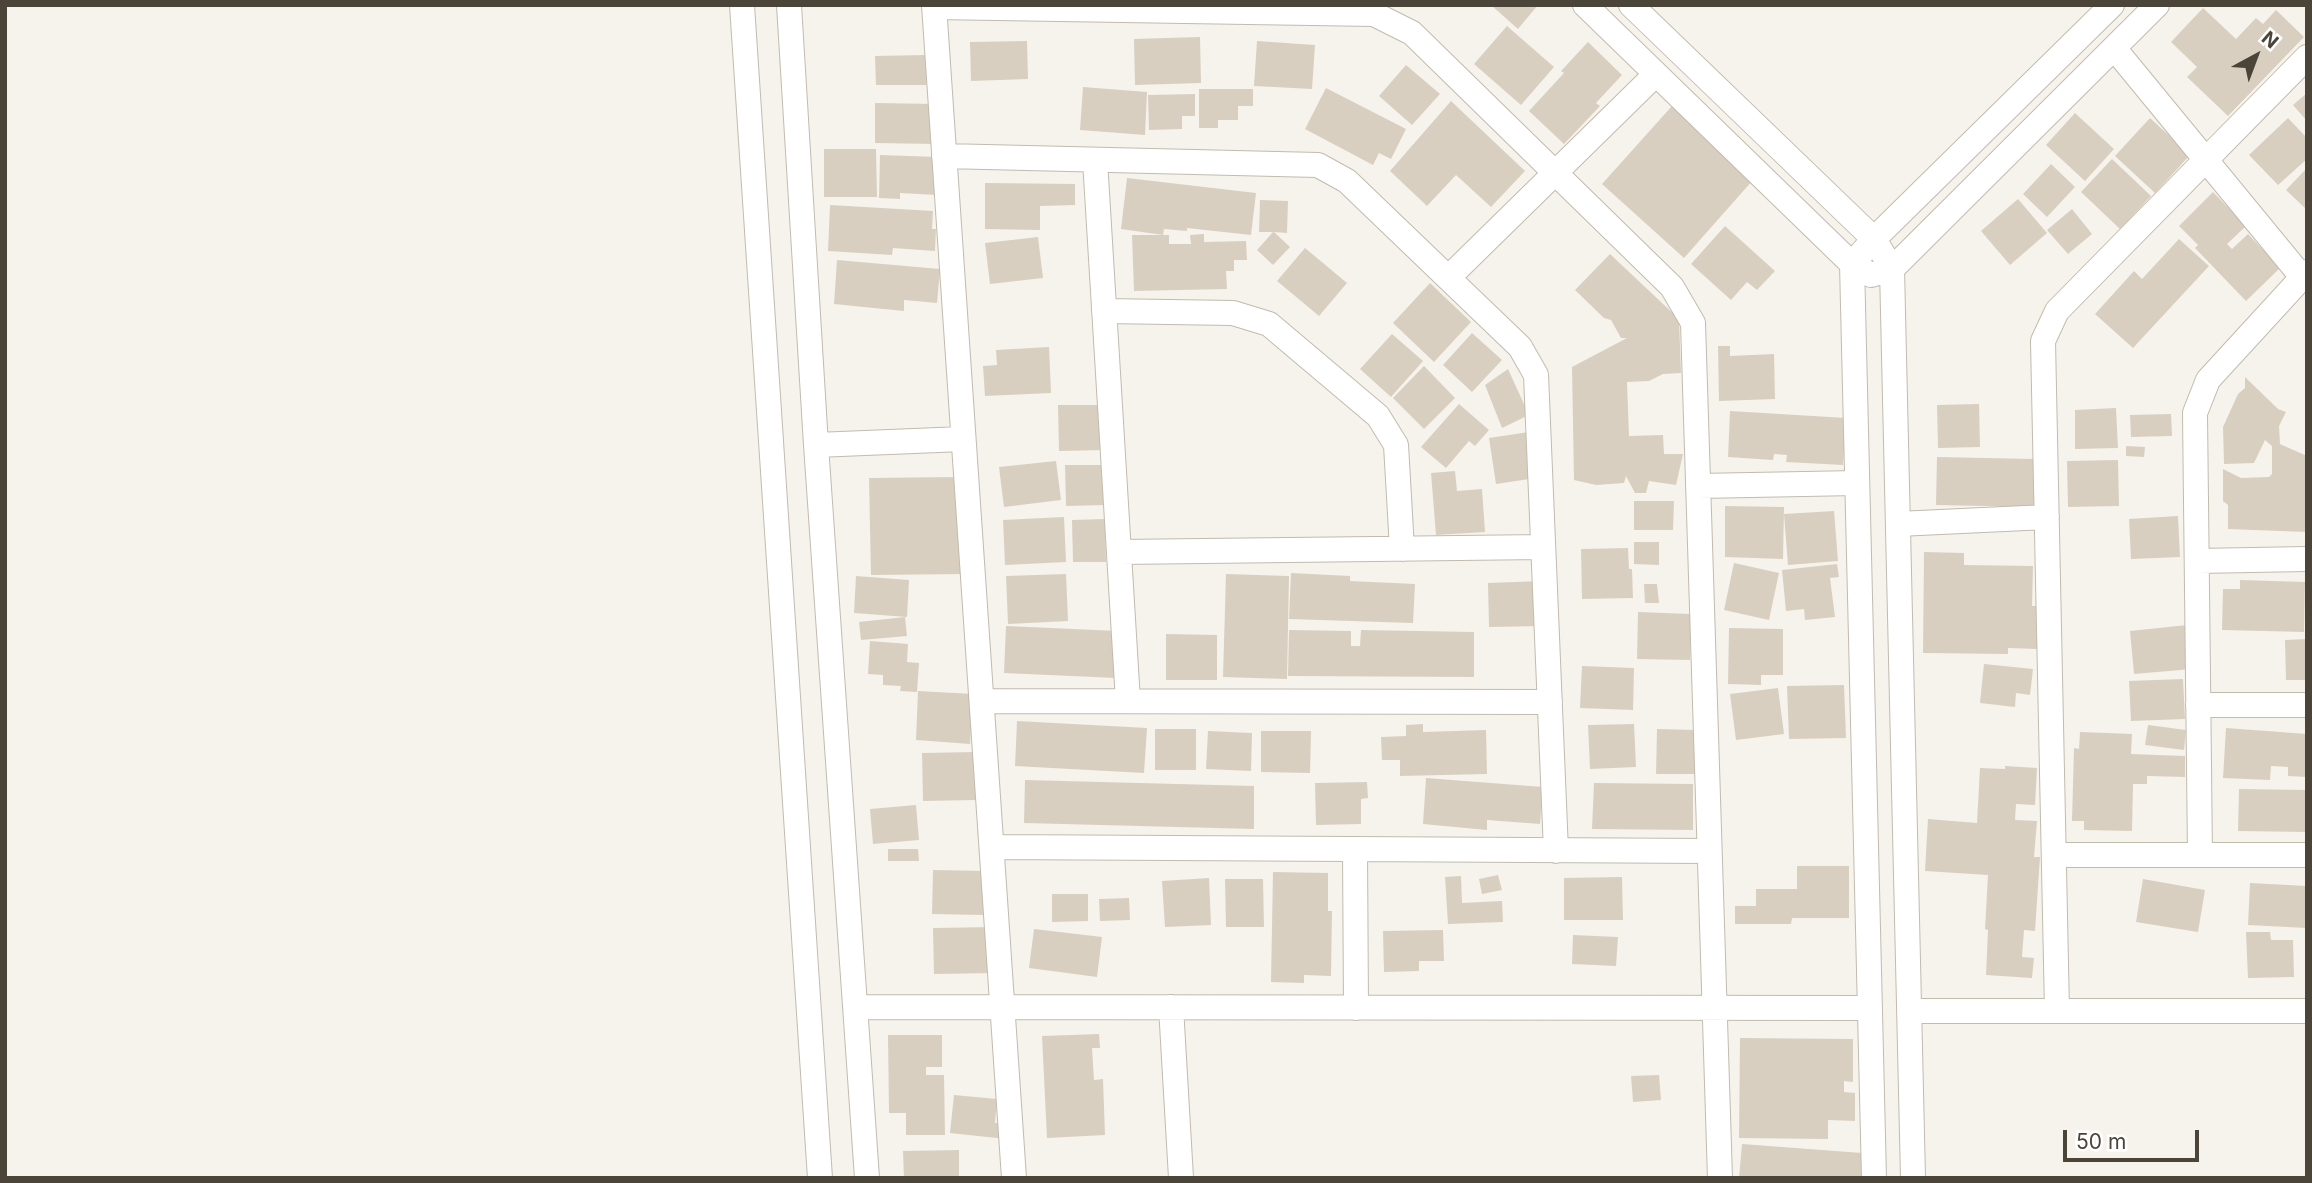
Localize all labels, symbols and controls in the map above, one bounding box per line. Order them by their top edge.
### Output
north arrow [2221,21,2291,91]
text: N [2257,26,2283,53]
scale bar [2067,1116,2204,1160]
text: 50 m [2076,1129,2126,1154]

